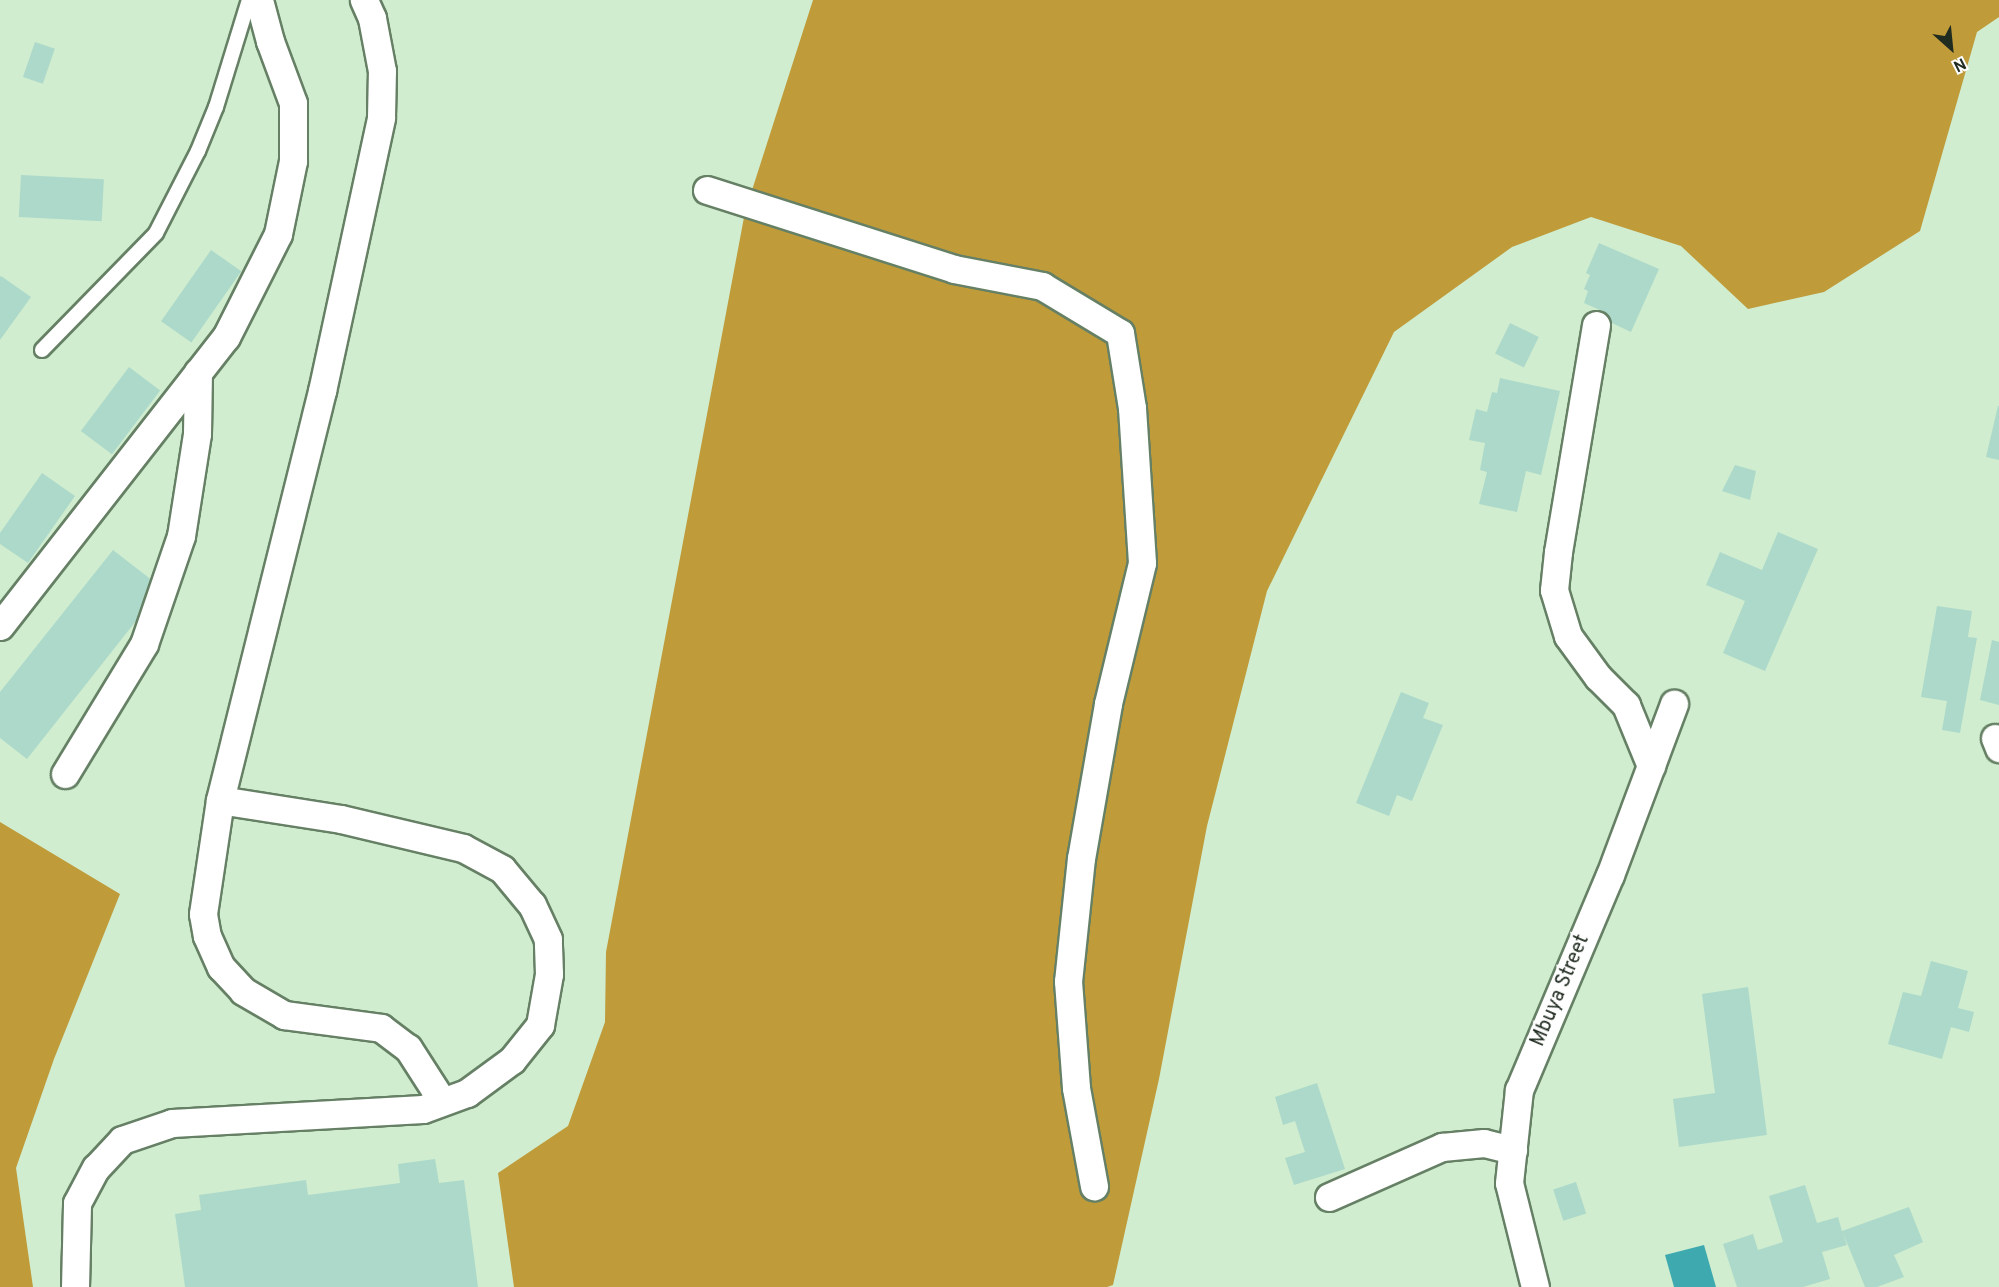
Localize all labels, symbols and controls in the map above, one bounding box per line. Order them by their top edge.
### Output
north arrow [1921,18,1981,78]
text: N [1950,53,1969,76]
street label: Mbuya Street [1527,931,1595,1051]

